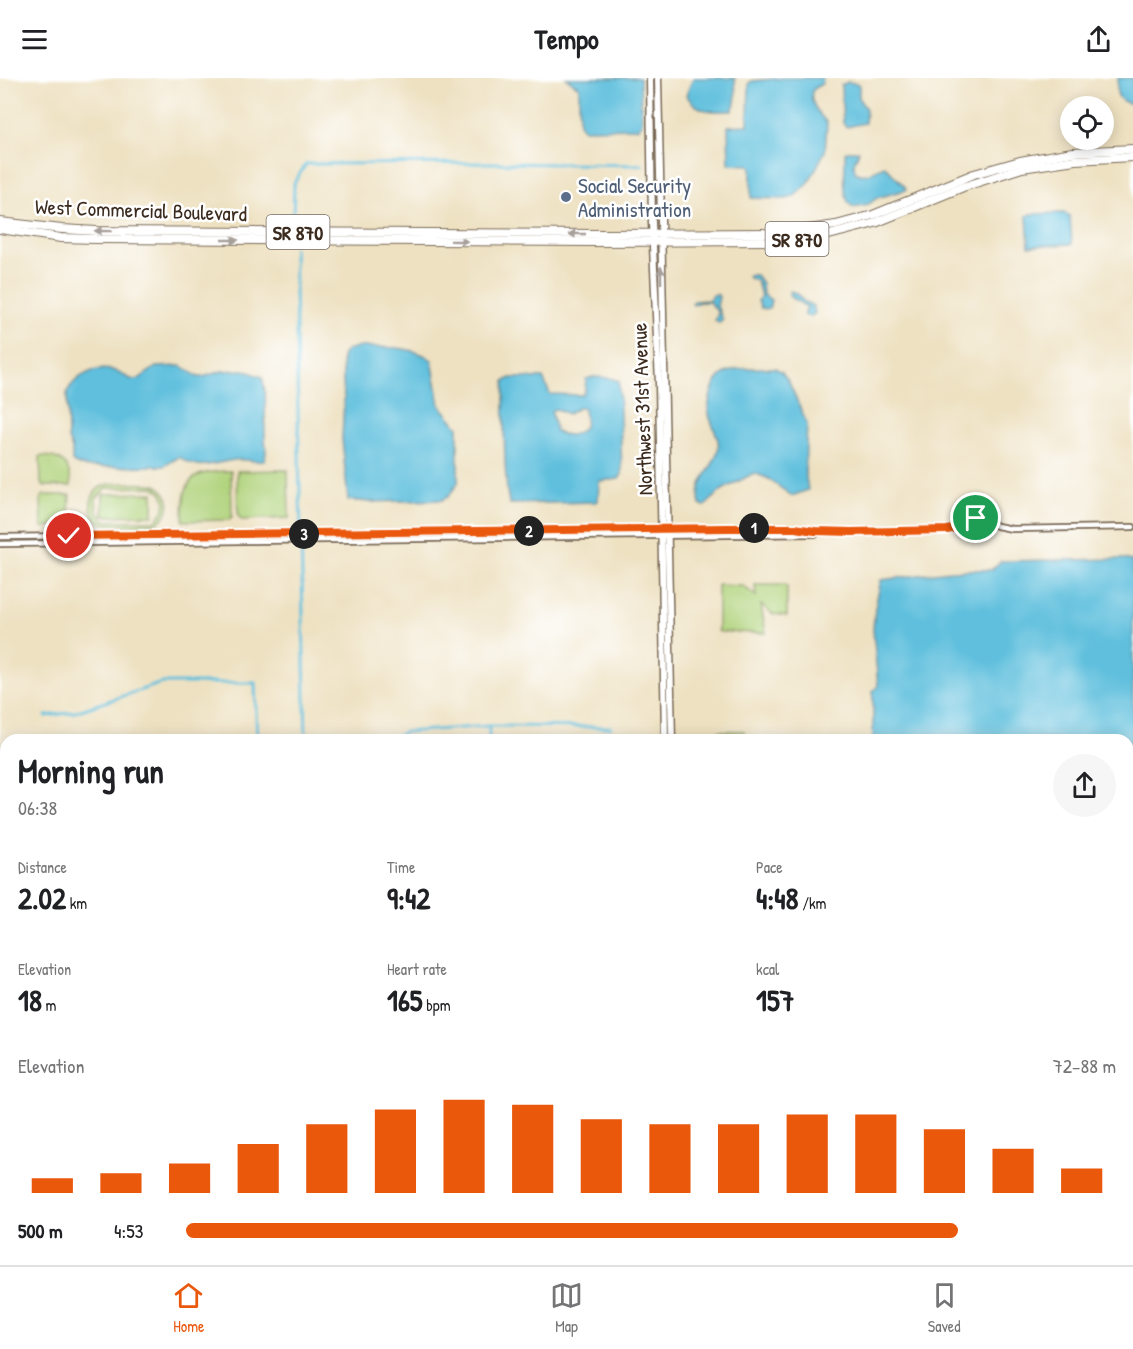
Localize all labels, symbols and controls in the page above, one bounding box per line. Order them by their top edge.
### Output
text: Tempo [534,21,599,57]
icon: menu [18,23,51,56]
icon: share [1082,23,1115,56]
map controls [1060,96,1114,150]
button: locate [1060,96,1114,150]
place label: Social Security Administration [578,171,691,224]
marker: Social Security Administration [559,190,573,204]
street label: West Commercial Boulevard [34,192,248,228]
road number: SR 870 [266,215,330,249]
road number: SR 870 [766,222,828,256]
one-way arrow [93,226,112,236]
one-way arrow [568,229,587,239]
one-way arrow [220,235,239,245]
one-way arrow [449,236,468,245]
one-way arrow [657,265,666,284]
street label: Northwest 31st Avenue [625,322,659,496]
pin [950,492,1001,543]
icon: arrive [959,501,992,534]
pin [43,510,94,561]
pin: 1 [739,513,769,543]
pin: 2 [514,516,544,546]
text: 1 [751,517,757,539]
icon: check [52,519,85,552]
pin: 3 [289,519,319,549]
text: 2 [525,520,533,542]
text: 3 [300,523,308,545]
text: Morning run [18,749,164,793]
button: share [1053,754,1116,817]
text: 06:38 [18,794,57,821]
text: Distance [18,856,67,878]
text: Time [387,856,415,878]
text: Pace [756,856,783,878]
text: 2.02 [18,878,66,918]
text: 9:42 [387,878,430,918]
text: 4:48 [756,878,798,918]
text: km [66,892,87,914]
text: /km [798,892,826,914]
text: Elevation [18,958,71,980]
text: Heart rate [387,958,447,980]
text: kcal [756,958,779,980]
text: 18 [18,980,42,1020]
text: 165 [387,980,423,1020]
text: 157 [756,980,794,1020]
text: m [42,994,56,1016]
text: bpm [423,994,451,1016]
text: Elevation [18,1052,84,1079]
text: 72–88 m [1053,1052,1116,1079]
text: 500 m [18,1217,63,1244]
text: 4:53 [114,1217,144,1244]
tab: Home [172,1279,205,1337]
tab: Map [550,1279,583,1337]
tab: Saved [928,1279,961,1337]

